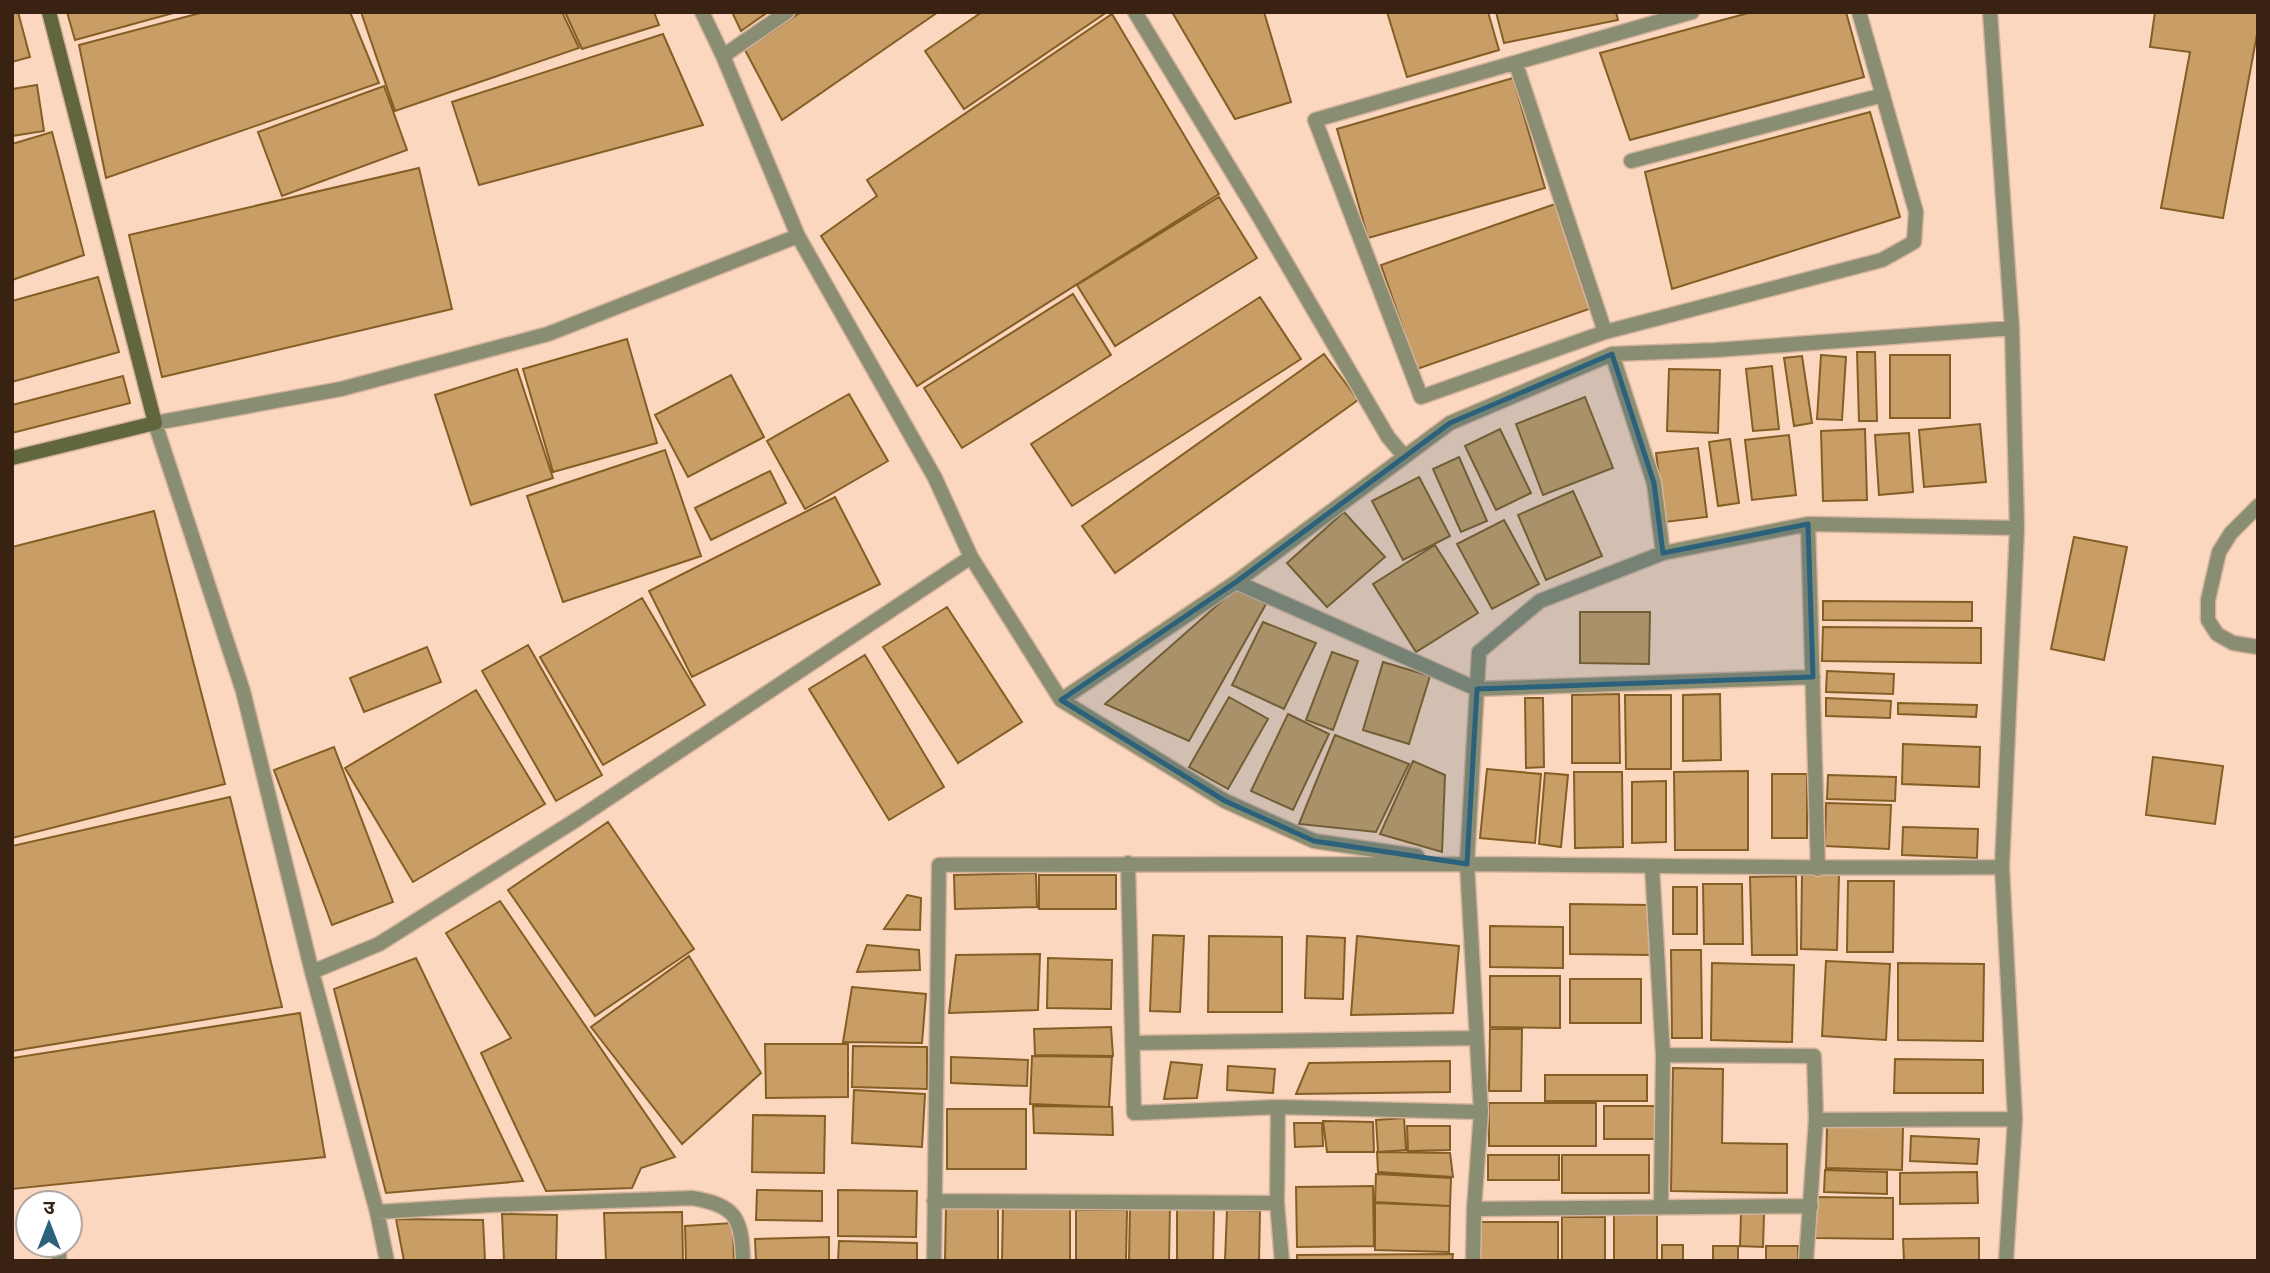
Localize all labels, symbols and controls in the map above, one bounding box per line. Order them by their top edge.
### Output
north arrow [14,1189,84,1259]
text: उ [43,1193,55,1219]

